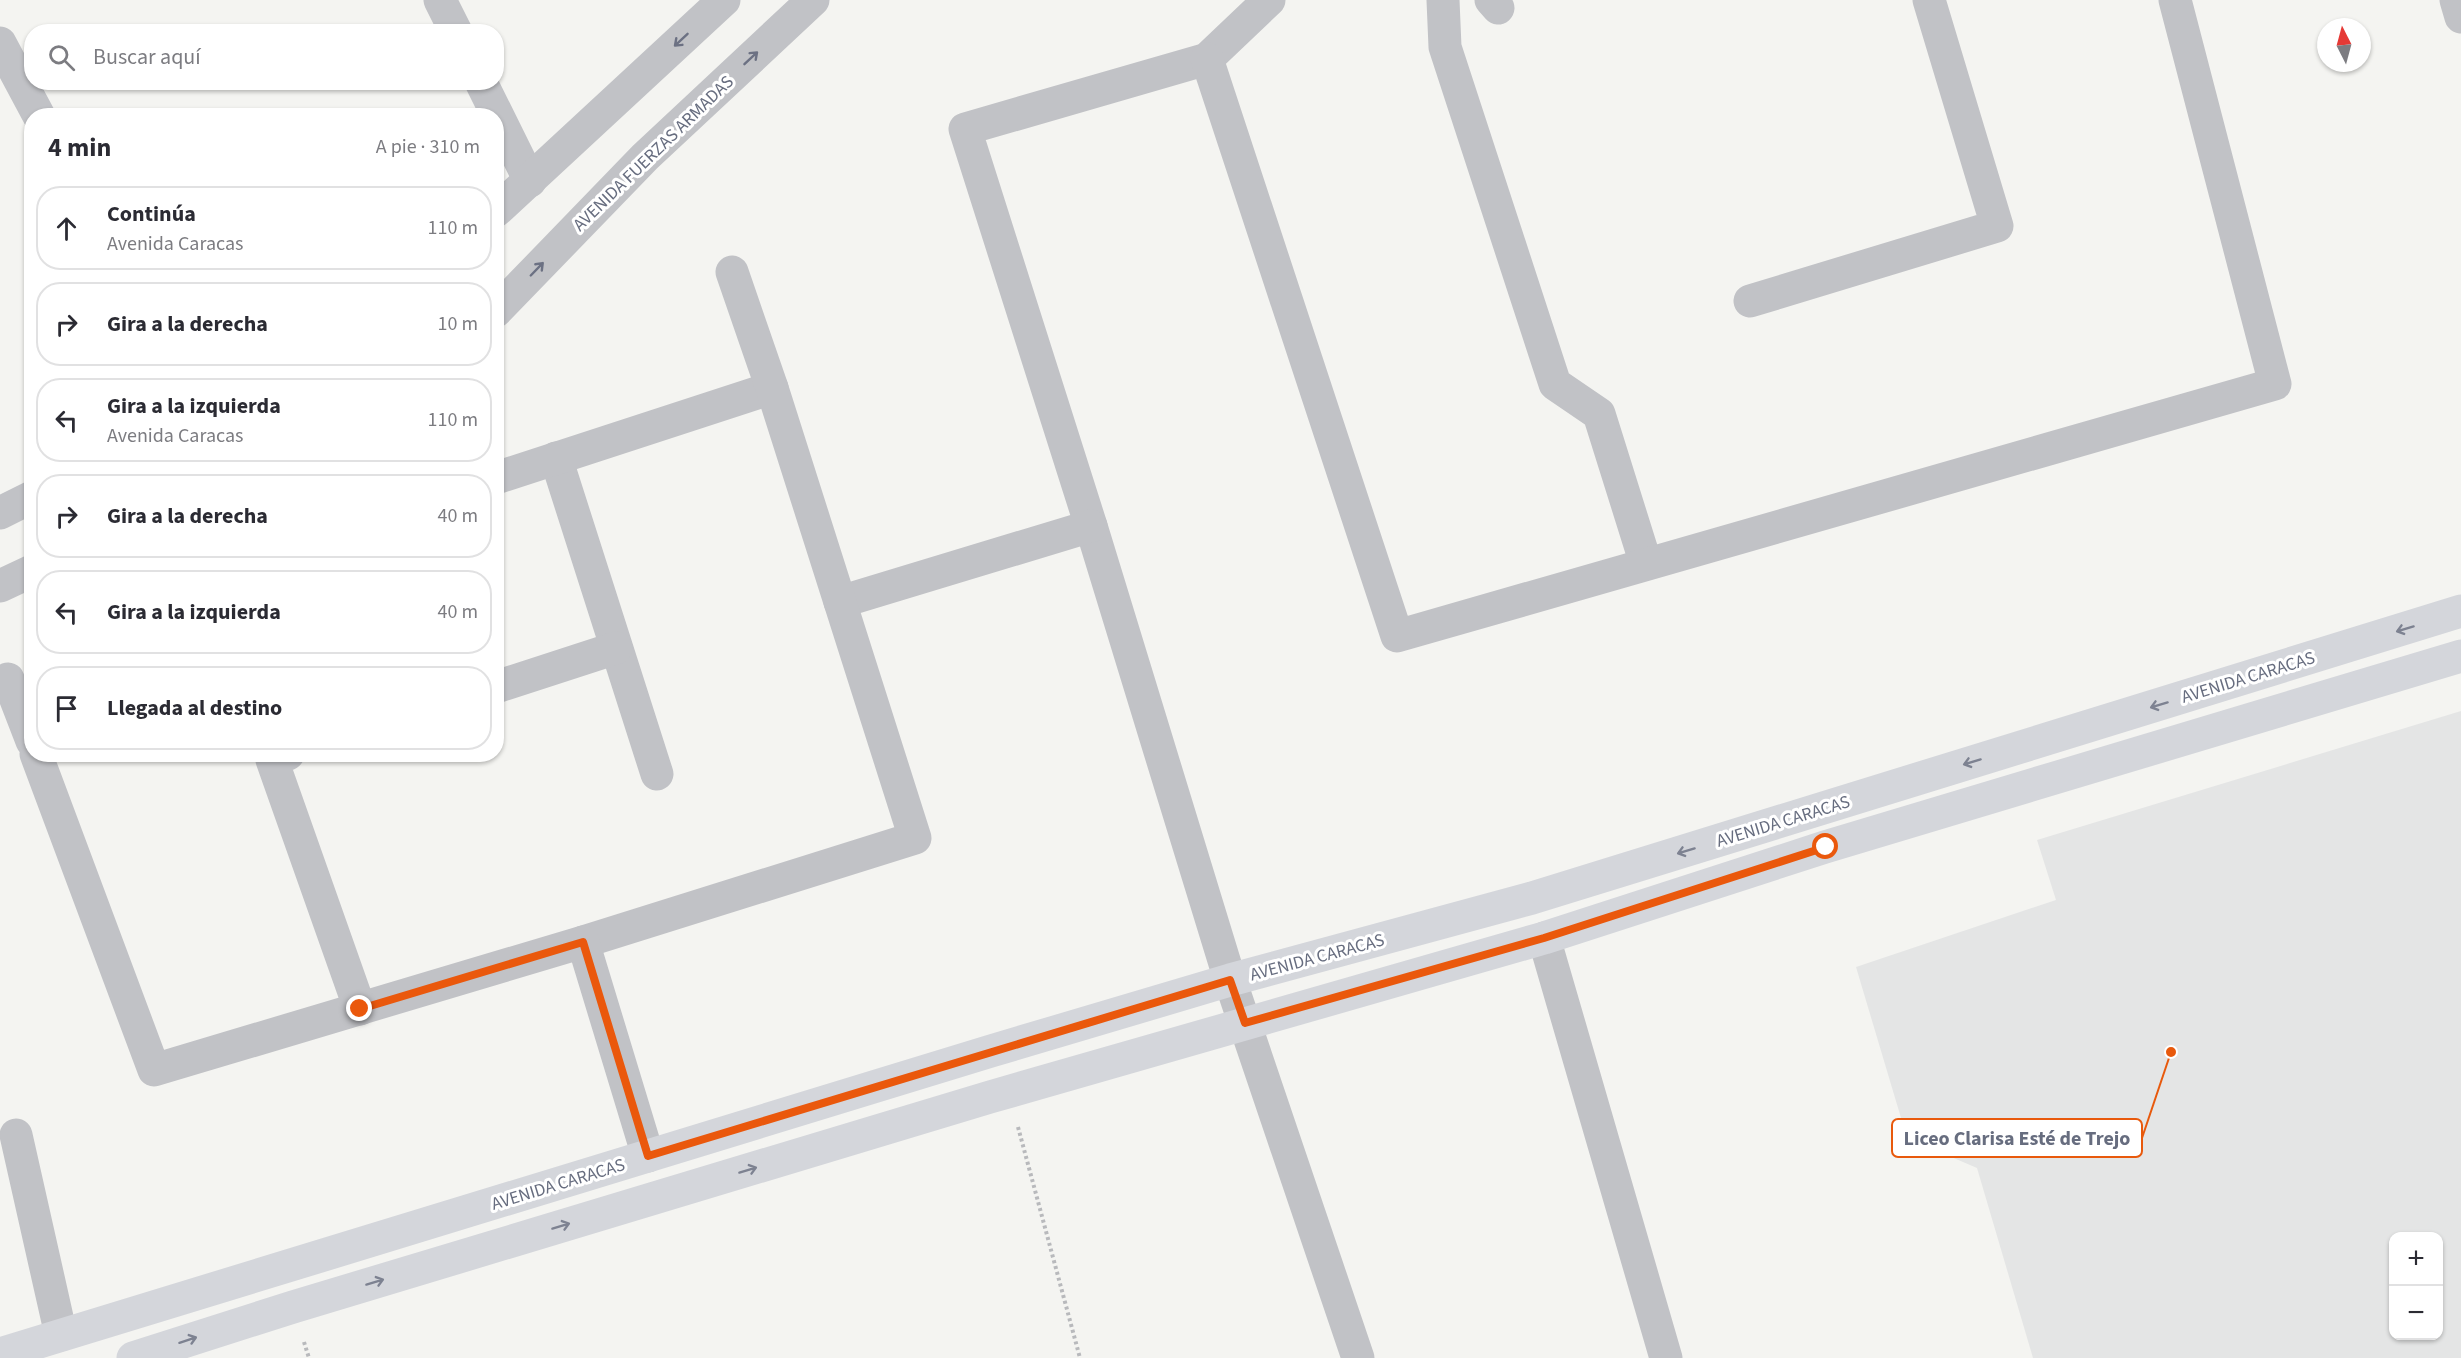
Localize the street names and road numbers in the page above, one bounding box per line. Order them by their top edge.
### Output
street label: AVENIDA FUERZAS ARMADAS [567,70,739,237]
street label: AVENIDA CARACAS [2178,645,2318,710]
street label: AVENIDA CARACAS [1713,789,1853,854]
street label: AVENIDA CARACAS [1247,927,1387,987]
street label: AVENIDA CARACAS [488,1152,628,1217]

